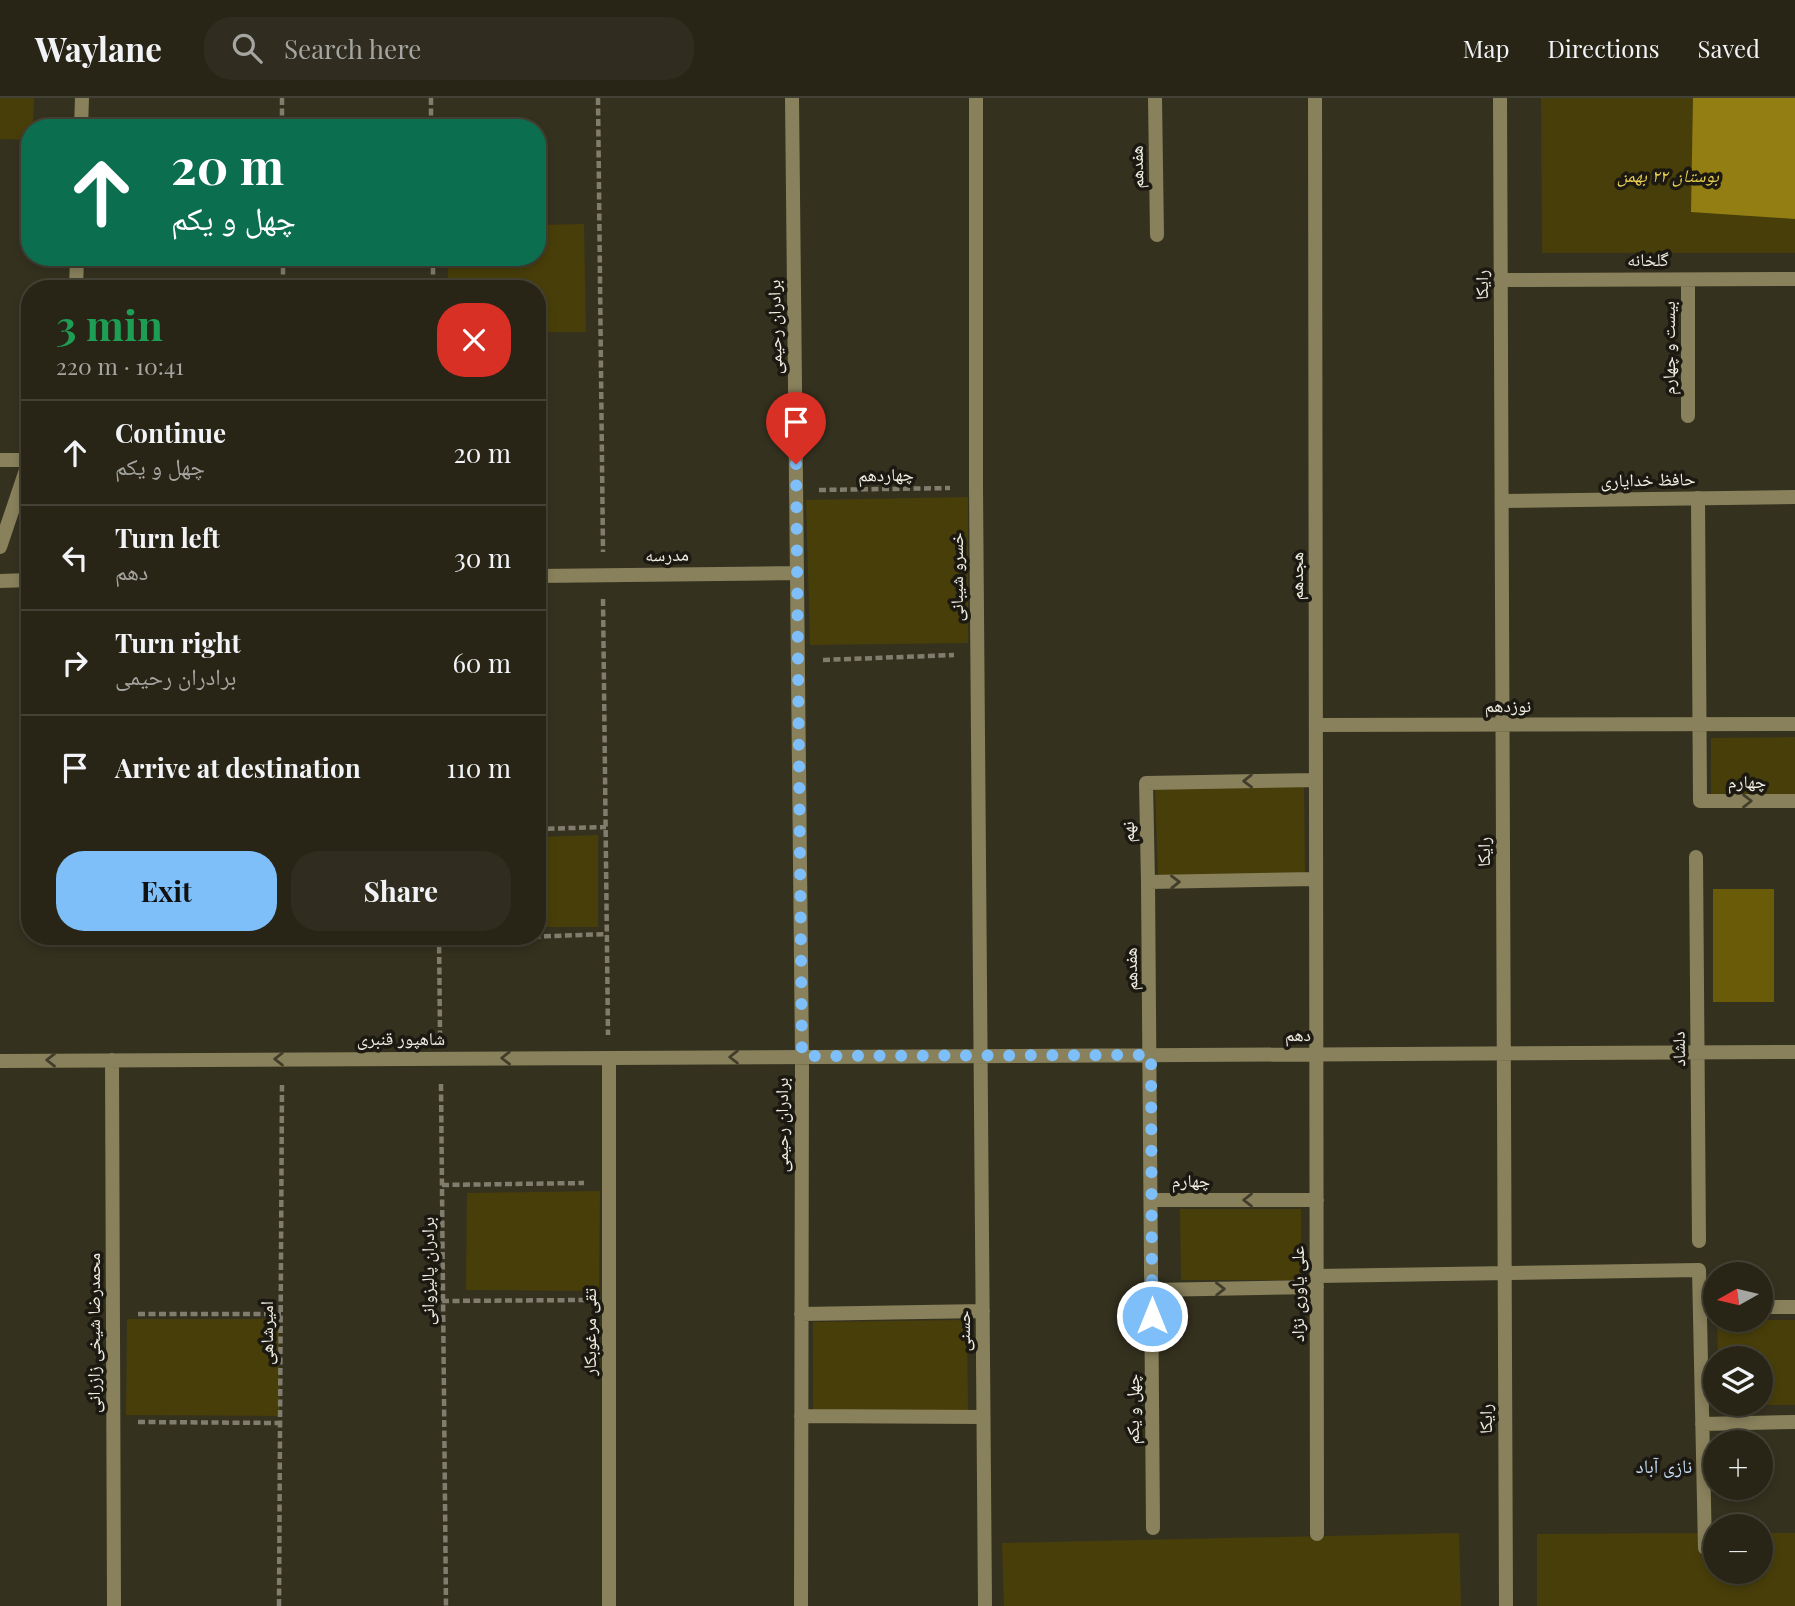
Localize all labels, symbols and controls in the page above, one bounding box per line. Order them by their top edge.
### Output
search box [204,17,694,80]
text: Waylane [35,26,162,70]
icon: search [228,29,266,67]
text: Search here [284,31,421,66]
text: Map [1463,32,1509,64]
text: Directions [1547,32,1660,64]
text: Saved [1698,32,1760,64]
text: 20 m [171,132,284,197]
street label: هفدهم [1124,145,1149,189]
icon: ahead [56,147,147,238]
park label: بوستان ۲۲ بهمن [1617,163,1720,187]
text: چهل و یکم [171,195,296,238]
street label: گلخانه [1627,247,1669,271]
street label: رایکا [1469,270,1493,300]
street label: برادران رحیمی [761,279,787,375]
text: 3 min [56,296,163,352]
street label: بیست و چهارم [1656,301,1681,395]
button: close [437,303,511,377]
text: 220 m · 10:41 [56,350,184,381]
pin [766,392,826,464]
icon: arrive [777,403,815,441]
text: Continue [115,415,226,450]
icon: ahead [56,434,94,472]
text: 20 m [453,435,511,470]
text: چهل و یکم [115,450,205,481]
street label: چهاردهم [858,462,914,487]
street label: حافظ خدایاری [1600,466,1696,492]
text: Turn left [115,520,220,555]
street label: خسرو شیبانی [944,532,968,622]
icon: left [56,539,94,577]
text: 30 m [454,540,511,575]
street label: مدرسه [645,542,689,566]
street label: هجدهم [1284,552,1309,600]
text: دهم [115,555,148,586]
text: Turn right [115,625,241,660]
icon: right [56,644,94,682]
text: 60 m [452,645,511,680]
text: برادران رحیمی [115,660,236,691]
street label: نوزدهم [1485,693,1531,718]
icon: arrive [56,749,94,787]
text: Arrive at destination [115,750,361,785]
text: 110 m [447,750,511,785]
street label: چهارم [1728,769,1766,794]
one-way arrow [1242,774,1253,789]
one-way arrow [1743,793,1753,809]
street label: نهم [1115,821,1140,843]
street label: رایکا [1471,837,1495,867]
button: Exit [56,851,277,931]
button: Share [291,851,511,931]
one-way arrow [1171,874,1181,890]
street label: هفدهم [1118,947,1143,991]
street label: دهم [1285,1022,1311,1047]
street label: شاهپور قنبری [357,1026,445,1050]
street label: دلشاد [1666,1031,1690,1067]
one-way arrow [728,1049,738,1065]
one-way arrow [500,1050,511,1066]
one-way arrow [273,1051,283,1067]
one-way arrow [45,1053,56,1068]
street label: برادران رحیمی [769,1078,793,1172]
street label: چهارم [1172,1168,1210,1193]
one-way arrow [1243,1192,1253,1208]
street label: برادران پالیزوانی [415,1217,439,1325]
street label: علی یاوری نژاد [1285,1246,1309,1342]
street label: محمدرضا شیخی زازرانی [81,1253,105,1413]
north arrow [1703,1262,1773,1332]
map controls [1703,1262,1773,1584]
position arrow [1115,1279,1189,1353]
one-way arrow [1215,1281,1226,1297]
street label: تقی مرغوبکار [577,1288,601,1377]
street label: امیرشاهی [254,1301,278,1365]
street label: حسنی [951,1310,975,1352]
button: layers [1703,1346,1773,1416]
street label: چهل و یکم [1120,1374,1145,1444]
street label: رایکا [1473,1404,1497,1434]
button: + [1703,1430,1773,1500]
district label: نازی آباد [1636,1452,1692,1478]
button: − [1703,1514,1773,1584]

